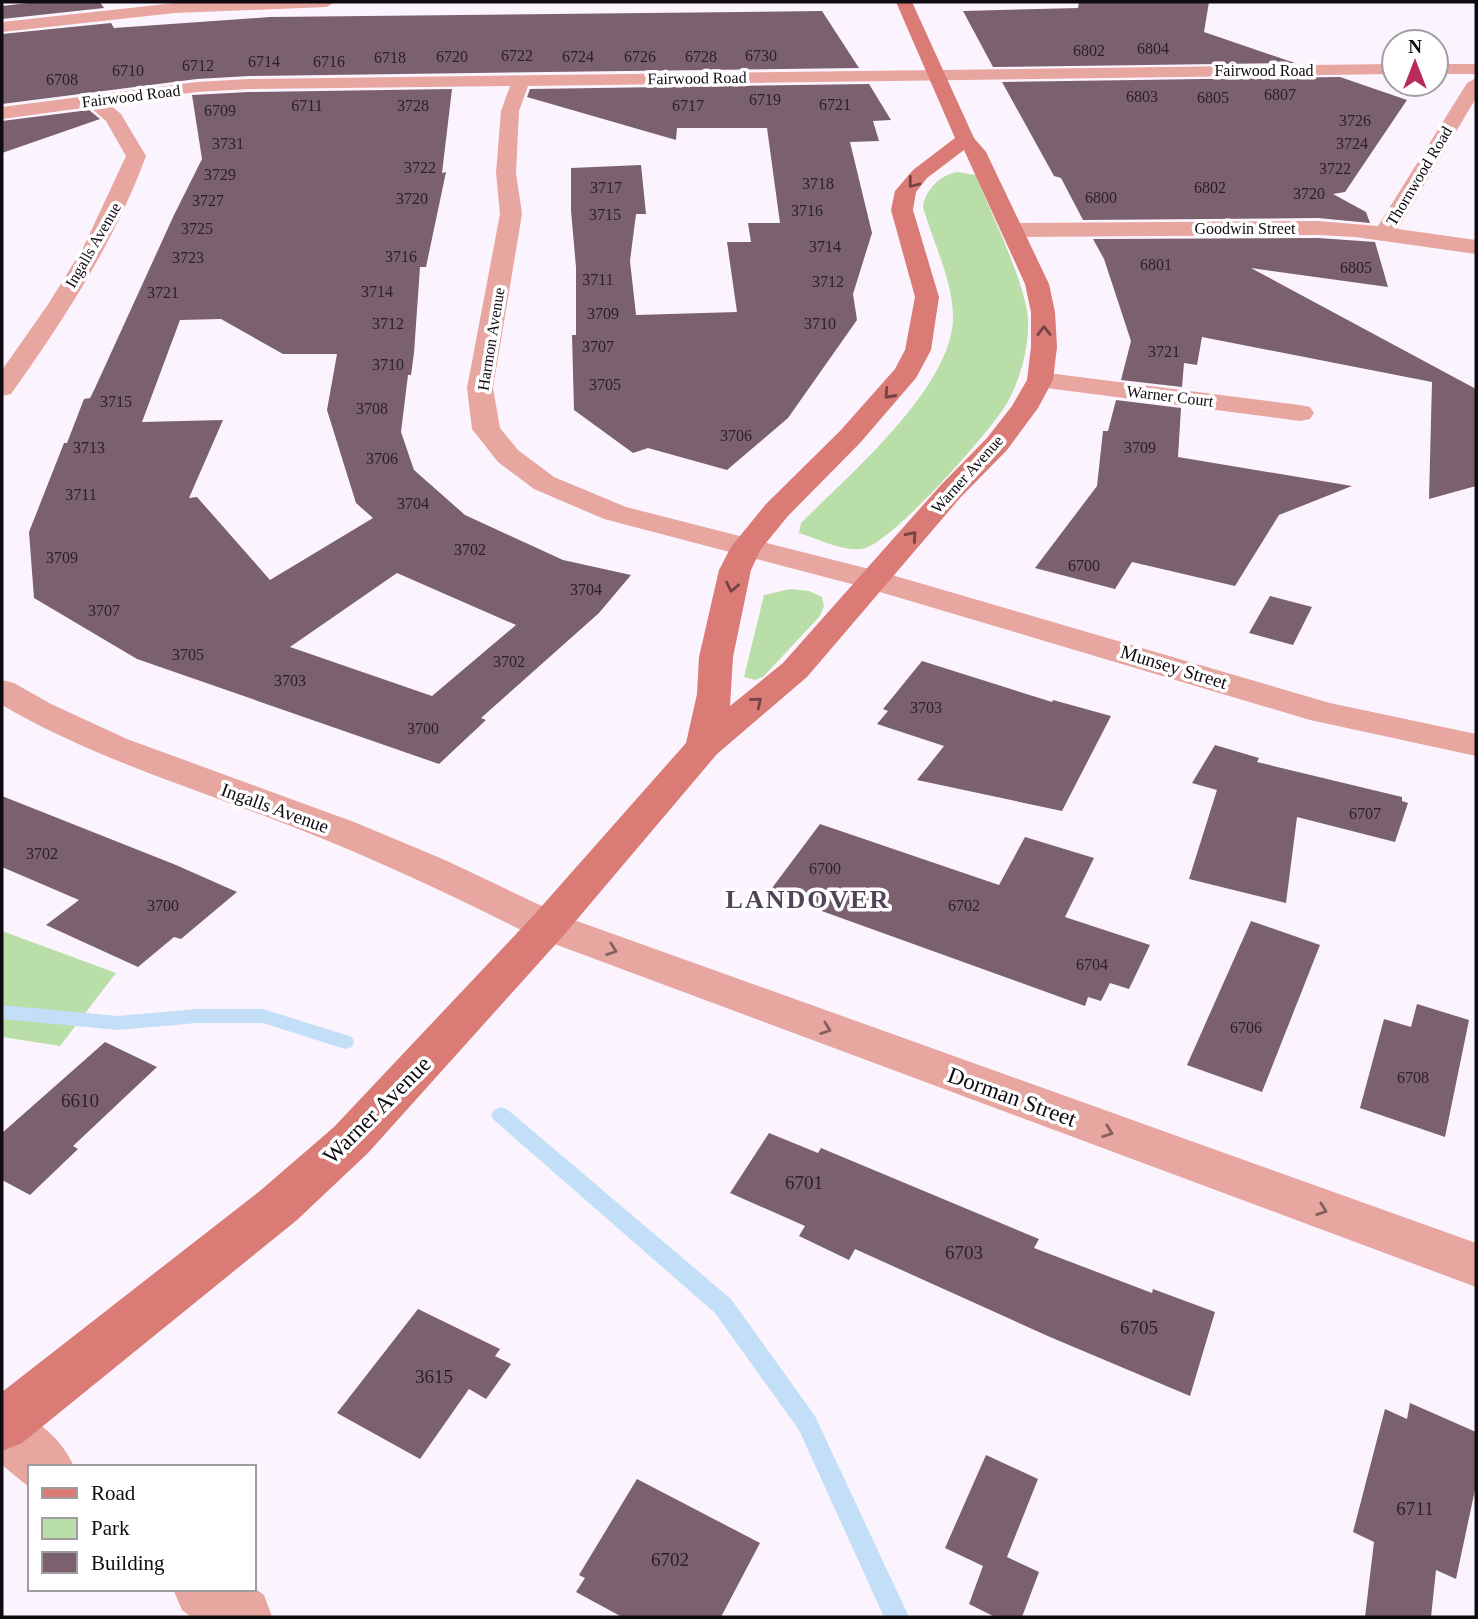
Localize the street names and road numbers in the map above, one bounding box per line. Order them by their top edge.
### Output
street label: Fairwood Road [1214,62,1314,79]
street label: Fairwood Road [647,69,747,87]
street label: Fairwood Road [81,82,181,110]
street label: Thornwood Road [1383,123,1455,229]
street label: Ingalls Avenue [62,200,125,291]
street label: Goodwin Street [1195,220,1296,237]
street label: Harmon Avenue [474,286,508,392]
street label: Warner Court [1126,382,1215,410]
street label: Warner Avenue [928,432,1006,516]
street label: Munsey Street [1118,641,1230,693]
street label: Ingalls Avenue [218,779,332,837]
street label: Warner Avenue [318,1051,436,1169]
street label: Dorman Street [944,1062,1080,1132]

